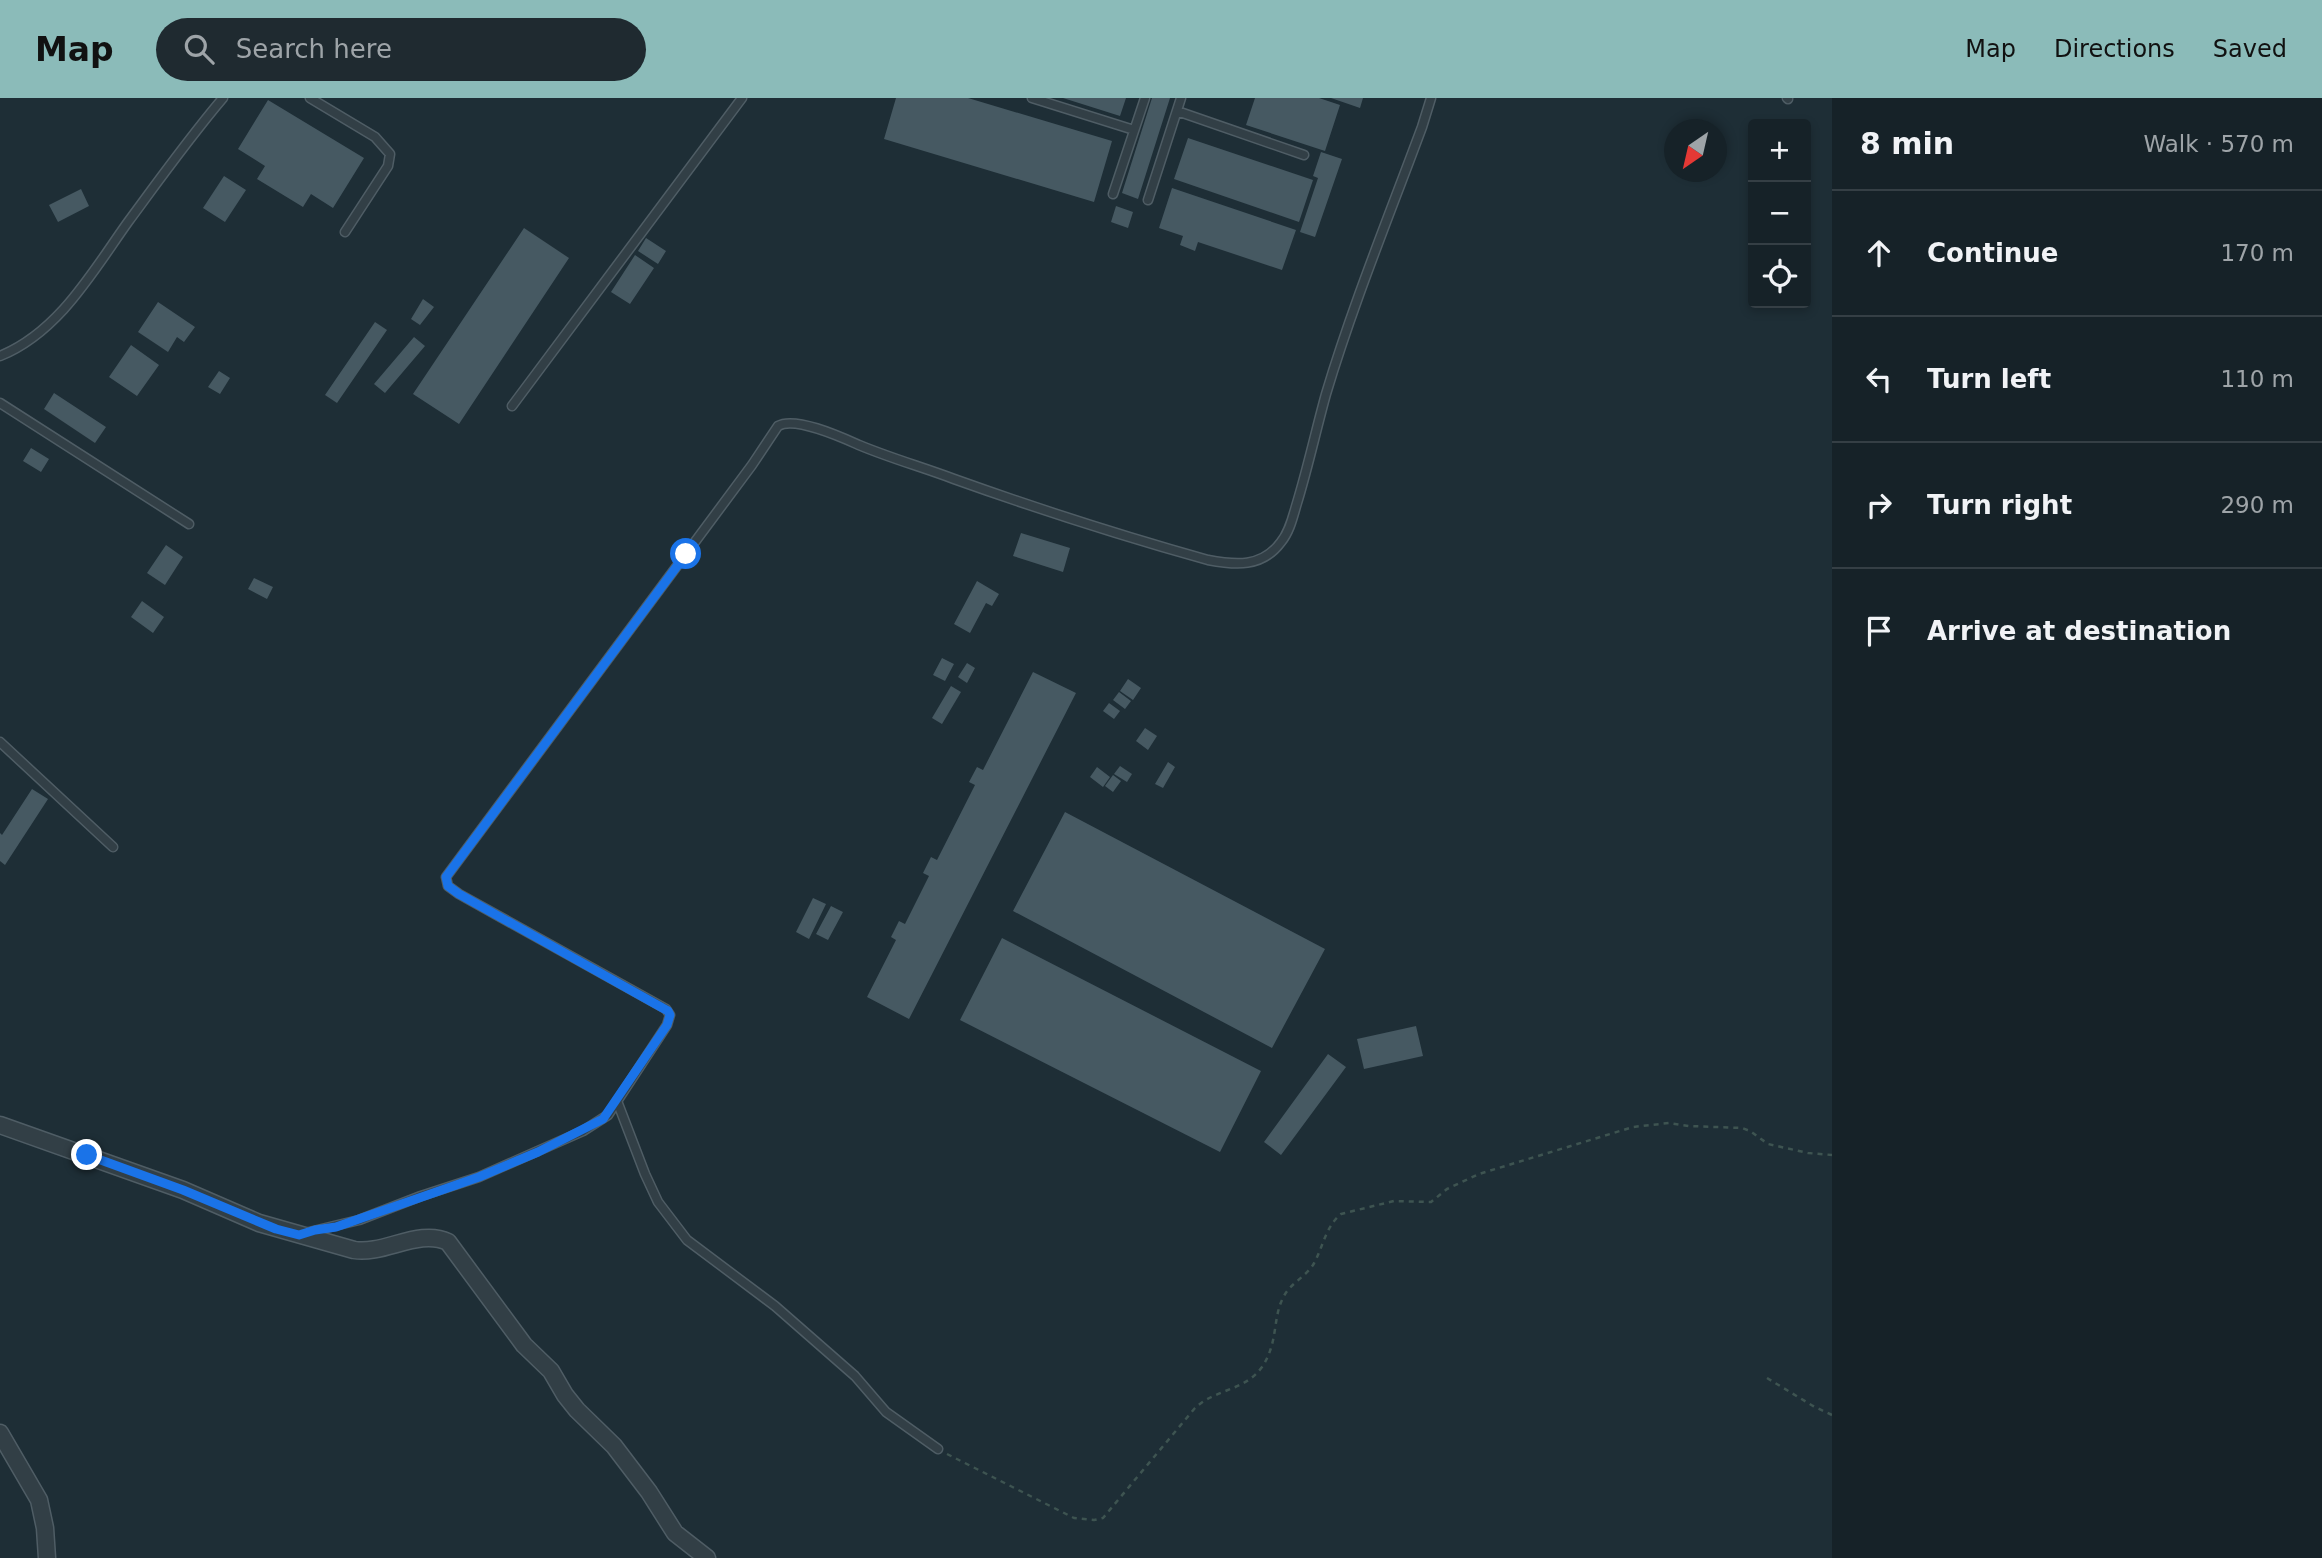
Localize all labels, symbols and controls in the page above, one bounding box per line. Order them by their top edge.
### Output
search box [156,18,646,81]
text: Map [35,30,114,69]
icon: search [180,30,218,68]
text: Search here [236,34,392,64]
text: Map [1965,35,2016,63]
text: Directions [2054,35,2175,63]
text: Saved [2213,35,2287,63]
north arrow [1664,119,1727,182]
map controls [1748,119,1811,308]
button: + [1748,119,1811,182]
text: 8 min [1860,126,1954,161]
text: Walk · 570 m [2143,131,2294,157]
button: − [1748,182,1811,245]
icon: ahead [1860,234,1898,272]
text: Continue [1927,238,2058,268]
text: 170 m [2220,240,2294,266]
button: locate [1748,245,1811,308]
icon: left [1860,360,1898,398]
text: Turn left [1927,364,2051,394]
text: 110 m [2220,366,2294,392]
icon: right [1860,486,1898,524]
text: Turn right [1927,490,2072,520]
text: 290 m [2220,492,2294,518]
route start [670,538,701,569]
icon: arrive [1860,612,1898,650]
text: Arrive at destination [1927,616,2231,646]
route end [71,1139,102,1170]

